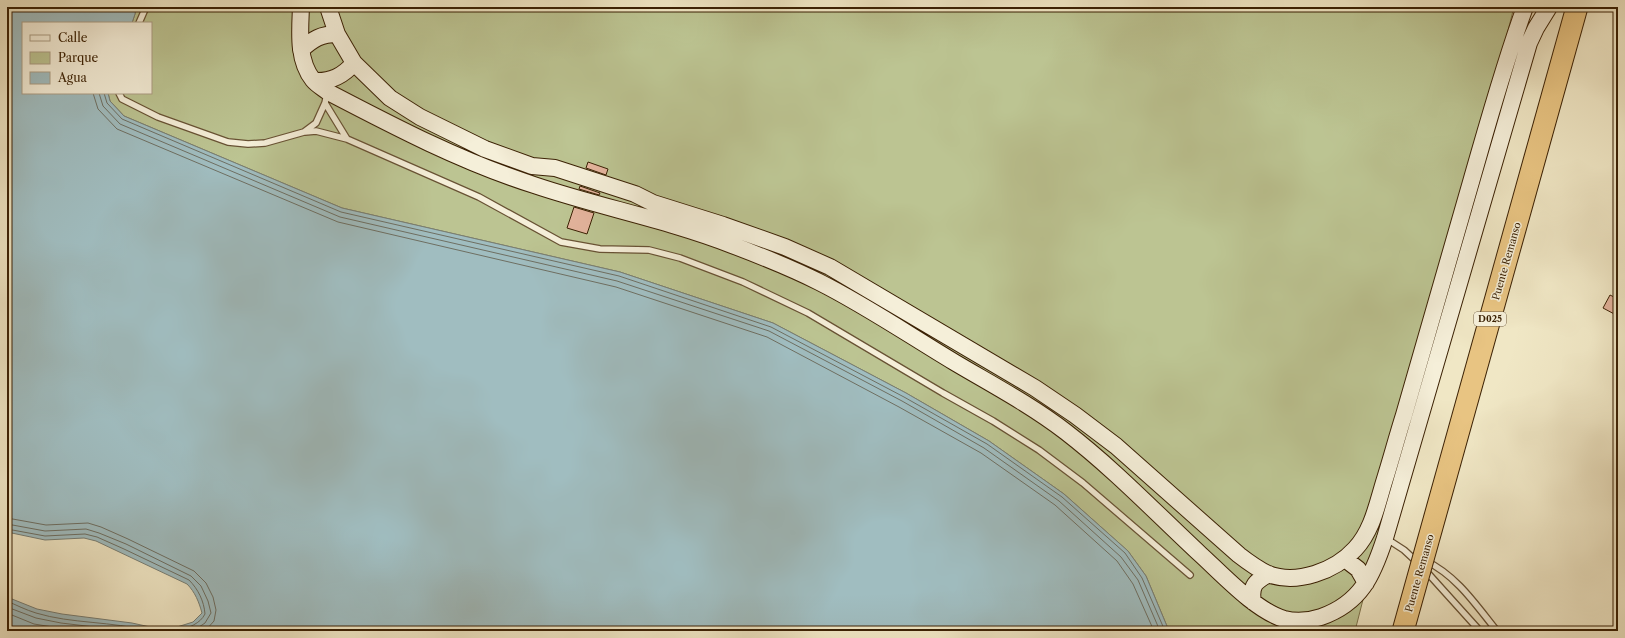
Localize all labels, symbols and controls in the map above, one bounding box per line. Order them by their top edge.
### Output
legend [22,22,152,94]
text: Calle [58,30,88,45]
text: Parque [58,50,99,65]
text: Agua [57,70,88,85]
street label: Puente Remanso [1489,221,1524,302]
road number: D025 [1474,312,1506,326]
street label: Puente Remanso [1402,533,1437,614]

